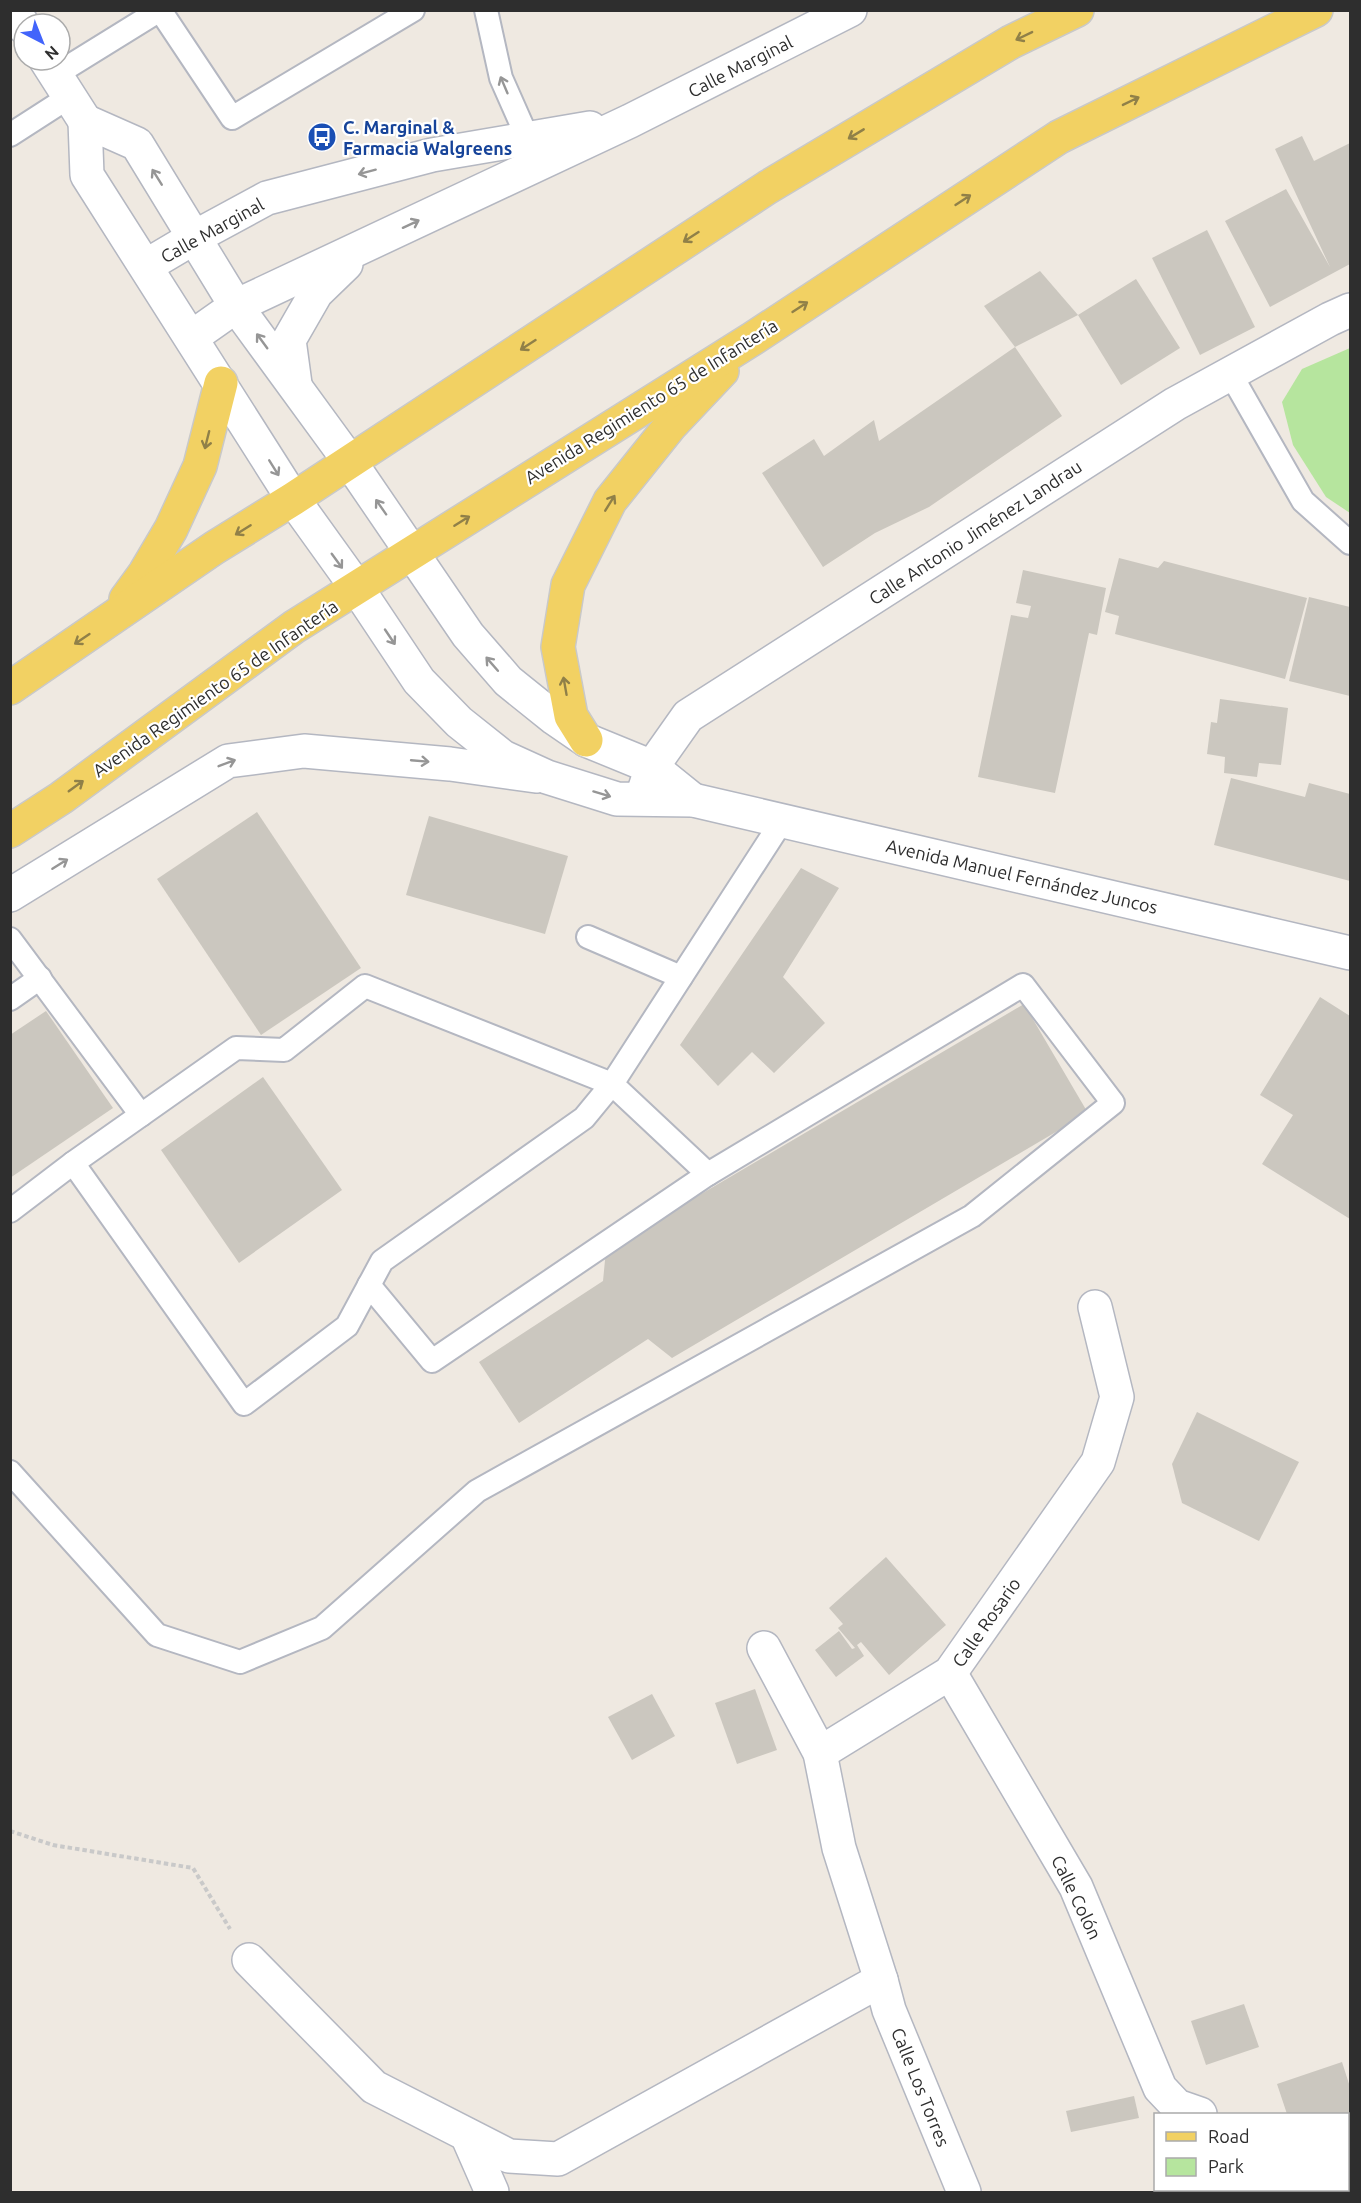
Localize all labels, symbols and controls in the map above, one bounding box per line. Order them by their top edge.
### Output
north arrow [12,12,72,72]
street label: Calle Marginal [684,31,796,101]
one-way arrow [1016,31,1034,42]
text: N [42,42,62,64]
one-way arrow [498,77,509,95]
one-way arrow [1122,95,1140,107]
place label: C. Marginal & Farmacia Walgreens [343,117,512,158]
bus stop icon: C. Marginal & Farmacia Walgreens [306,121,338,153]
one-way arrow [848,129,865,141]
one-way arrow [358,167,377,178]
one-way arrow [151,169,163,186]
street label: Calle Marginal [157,193,267,266]
one-way arrow [955,193,972,206]
one-way arrow [402,218,420,229]
one-way arrow [682,231,699,244]
one-way arrow [792,300,809,313]
street label: Avenida Regimiento 65 de Infantería [521,315,781,487]
one-way arrow [256,334,268,350]
one-way arrow [519,338,536,351]
one-way arrow [200,430,212,449]
street label: Calle Antonio Jiménez Landrau [865,456,1085,608]
one-way arrow [268,460,281,477]
one-way arrow [605,495,617,512]
one-way arrow [375,499,387,516]
one-way arrow [453,515,470,527]
one-way arrow [235,523,252,536]
one-way arrow [331,552,344,568]
street label: Avenida Regimiento 65 de Infantería [89,595,341,781]
one-way arrow [383,628,396,645]
one-way arrow [73,632,90,645]
one-way arrow [485,656,499,671]
one-way arrow [559,677,570,697]
one-way arrow [409,756,429,767]
one-way arrow [217,757,235,768]
one-way arrow [68,780,84,793]
one-way arrow [592,790,611,801]
street label: Avenida Manuel Fernández Juncos [884,835,1160,917]
one-way arrow [51,857,68,869]
street label: Calle Rosario [948,1574,1024,1670]
street label: Calle Colón [1048,1852,1106,1942]
street label: Calle Los Torres [888,2025,954,2150]
legend [1154,2113,1349,2191]
text: Road [1208,2126,1250,2146]
text: Park [1208,2156,1244,2176]

